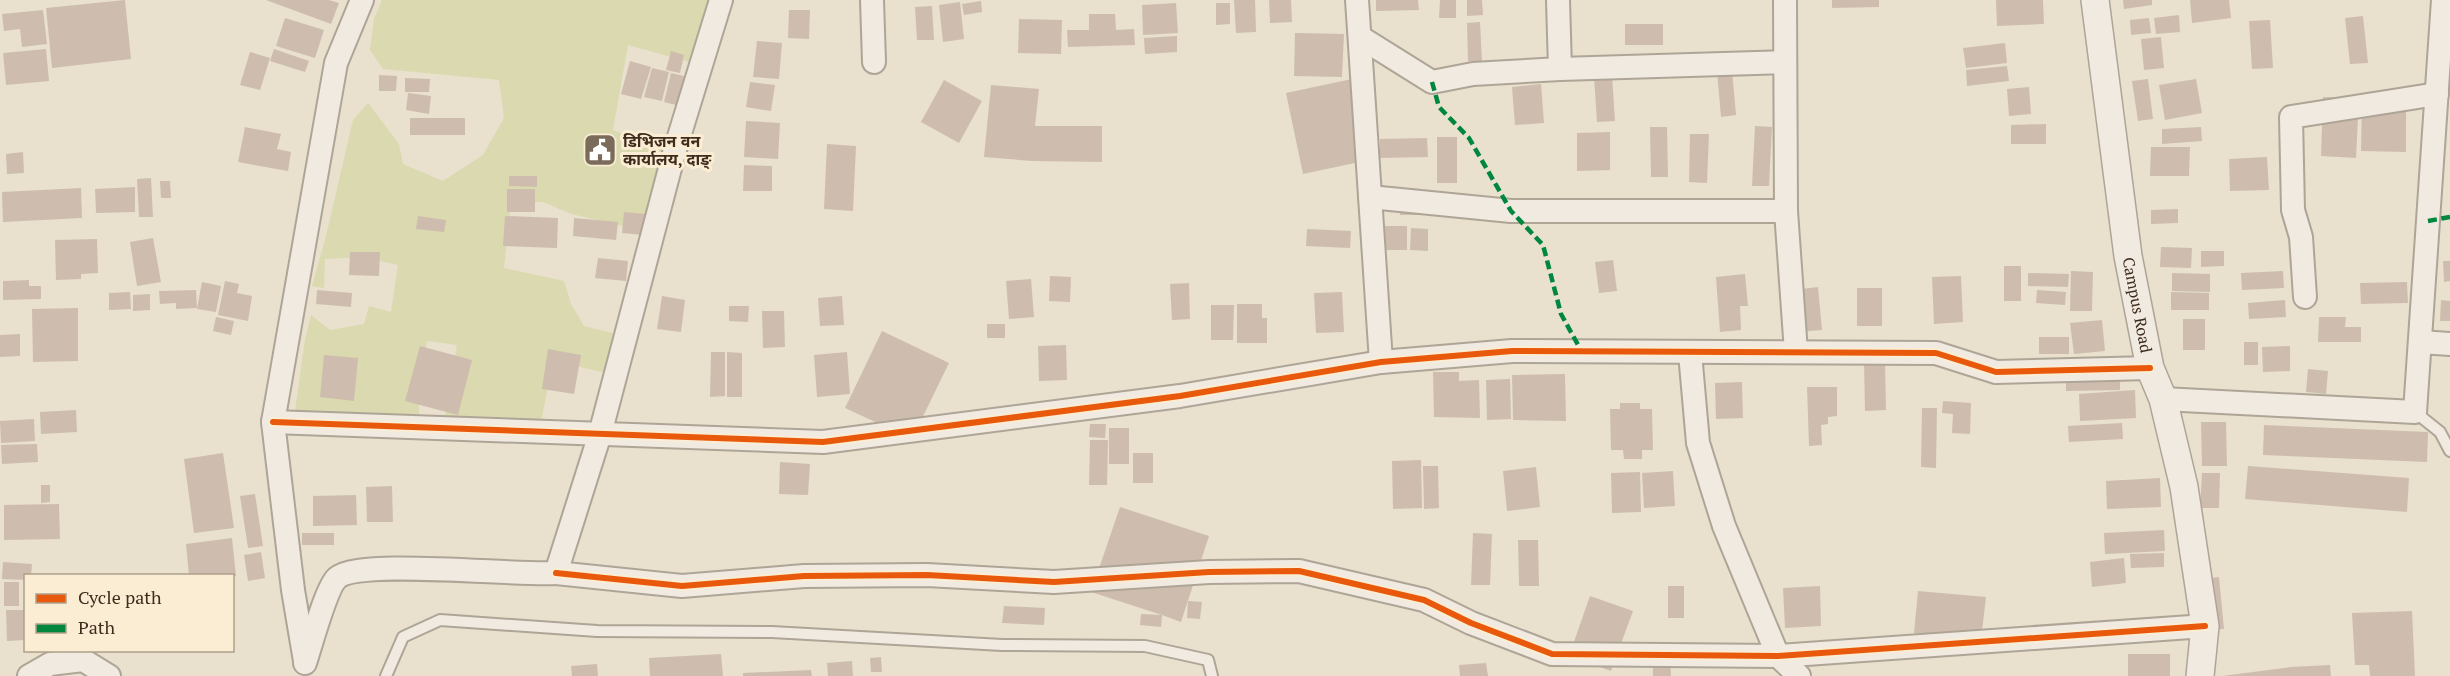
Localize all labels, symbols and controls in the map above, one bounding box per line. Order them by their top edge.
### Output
place label: डिभिजन वन कार्यालय, दाङ् [623,130,712,170]
public building icon: डिभिजन वन कार्यालय, दाङ् [582,132,618,168]
street label: Campus Road [2117,255,2158,355]
legend [24,574,234,652]
text: Cycle path [78,585,162,609]
text: Path [78,615,115,639]

